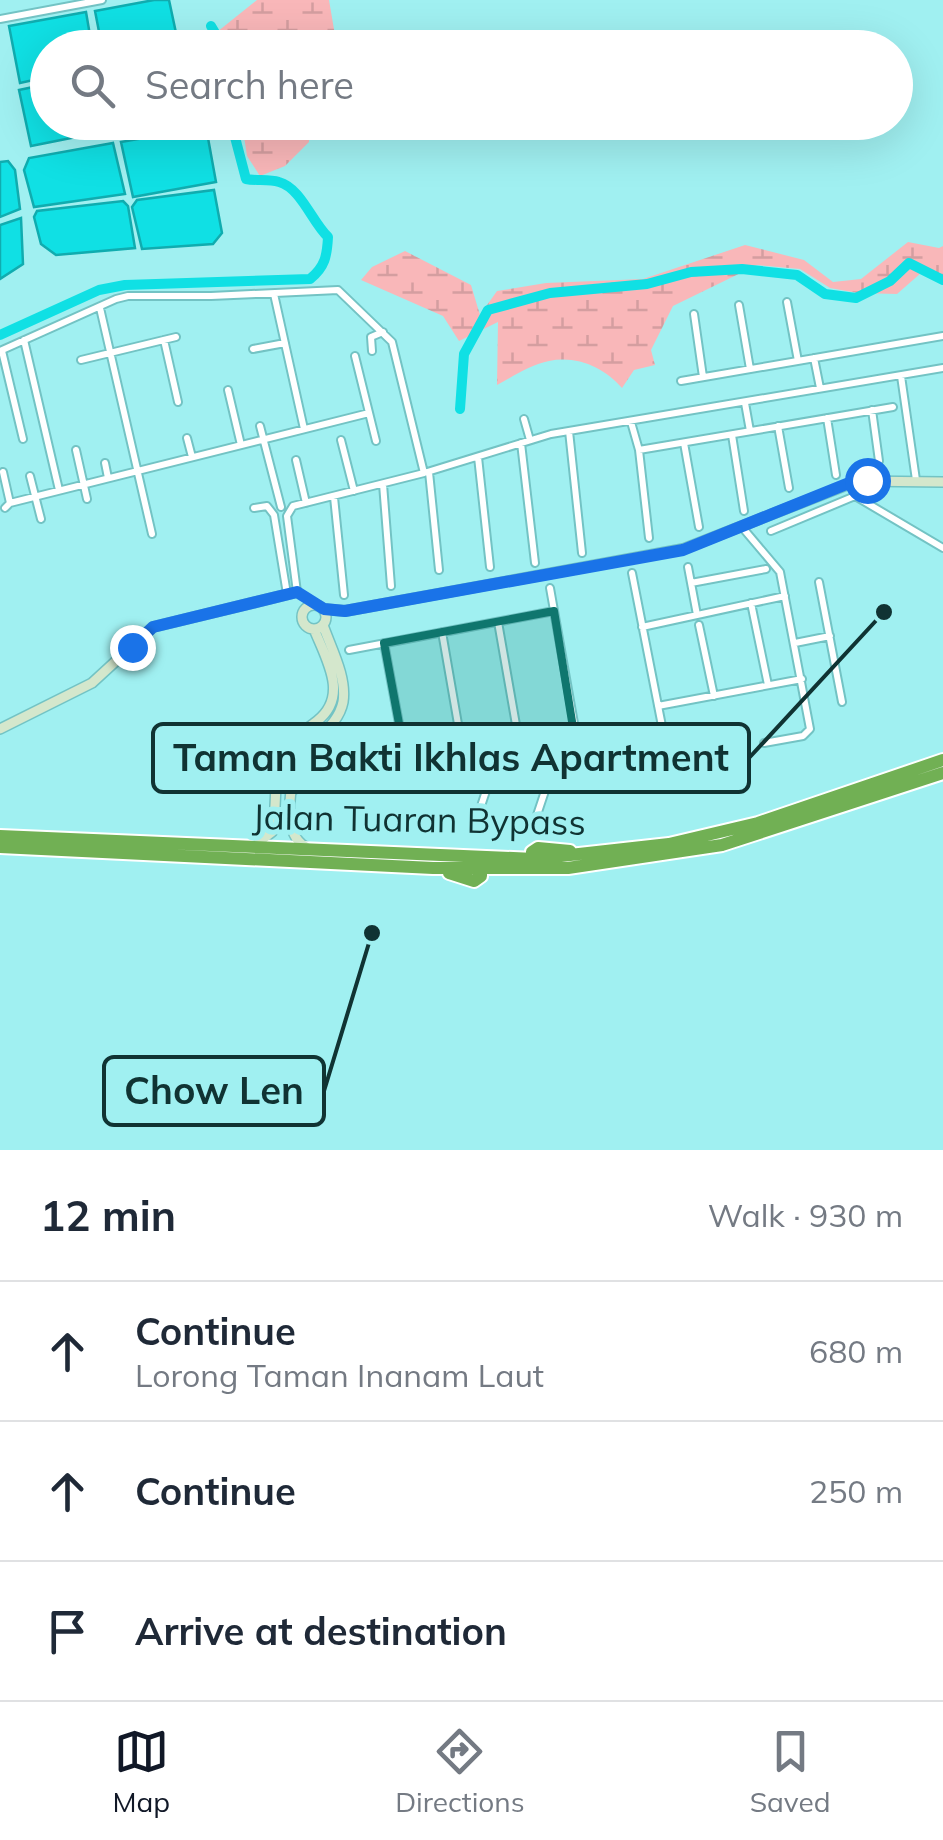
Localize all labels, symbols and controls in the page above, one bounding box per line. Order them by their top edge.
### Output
search box [30,30,913,140]
icon: search [65,58,120,113]
text: Search here [145,61,354,109]
route start [845,458,891,504]
route end [110,625,156,671]
callout: Taman Bakti Ikhlas Apartment [153,724,749,792]
text: Taman Bakti Ikhlas Apartment [173,733,729,781]
street label: Jalan Tuaran Bypass [252,794,586,844]
callout: Chow Len [104,1057,324,1125]
text: Chow Len [124,1066,304,1114]
text: 12 min [40,1189,176,1242]
text: Walk · 930 m [708,1195,903,1235]
text: Continue [135,1307,296,1355]
icon: ahead [40,1324,95,1379]
text: 680 m [809,1331,903,1371]
text: Lorong Taman Inanam Laut [135,1355,544,1395]
icon: ahead [40,1464,95,1519]
text: Continue [135,1467,296,1515]
text: 250 m [809,1471,903,1511]
icon: arrive [40,1604,95,1659]
text: Arrive at destination [135,1607,507,1655]
tab: Map [113,1724,170,1819]
tab: Directions [395,1724,525,1819]
tab: Saved [750,1724,830,1819]

